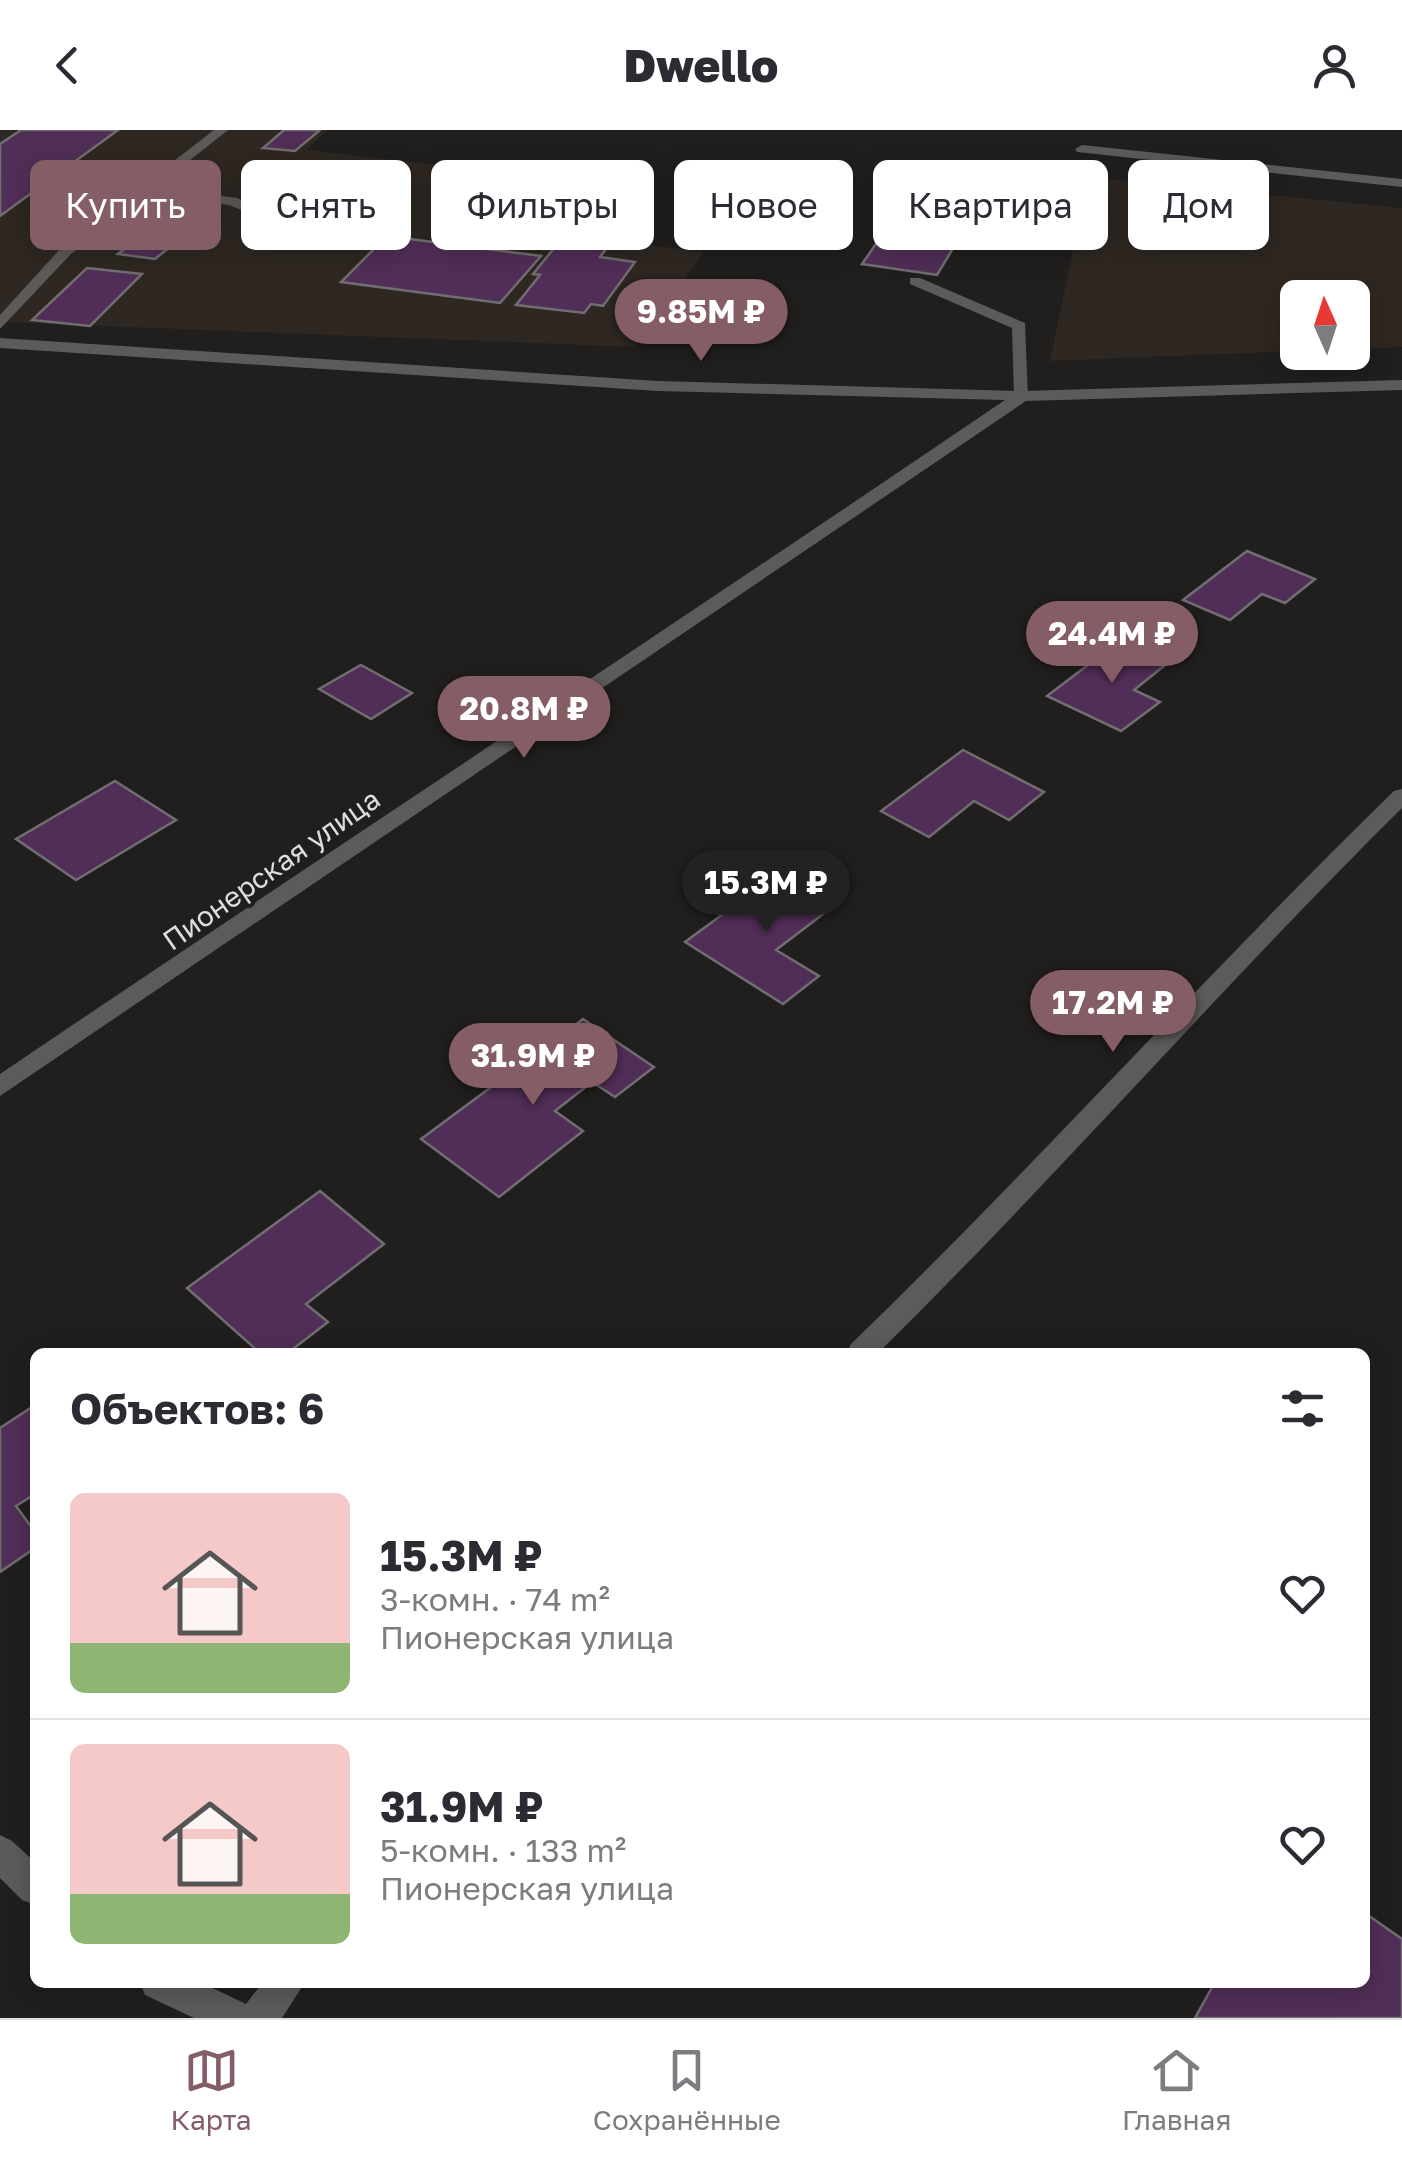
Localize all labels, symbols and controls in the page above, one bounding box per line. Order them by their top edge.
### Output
icon: back [40,38,95,93]
text: Dwello [624,38,778,92]
icon: person [1307,38,1362,93]
chip: Купить [30,160,221,250]
chip: Снять [241,160,411,250]
chip: Фильтры [431,160,654,250]
chip: Новое [674,160,853,250]
chip: Квартира [873,160,1108,250]
chip: Дом [1128,160,1269,250]
pin: 9.85M ₽ [609,279,793,364]
north arrow [1280,280,1370,370]
map controls [1280,280,1370,370]
text: 9.85M ₽ [637,292,765,330]
pin: 24.4M ₽ [1020,601,1204,686]
text: 24.4M ₽ [1048,614,1176,652]
pin: 20.8M ₽ [432,676,616,761]
text: 20.8M ₽ [459,689,589,727]
street label: Пионерская улица [156,782,386,956]
pin: 15.3M ₽ [674,850,858,935]
text: 15.3M ₽ [704,863,828,901]
pin: 17.2M ₽ [1021,970,1205,1055]
text: 17.2M ₽ [1052,983,1174,1021]
pin: 31.9M ₽ [441,1023,625,1108]
text: 31.9M ₽ [471,1036,595,1074]
icon: filters [1275,1381,1330,1436]
text: Объектов: 6 [70,1383,325,1433]
text: 15.3M ₽ [380,1530,543,1580]
icon: home [150,1533,270,1653]
icon: heart [1275,1566,1330,1621]
text: 3-комн. · 74 m² [380,1580,610,1618]
text: Пионерская улица [380,1618,674,1656]
text: 31.9M ₽ [380,1781,544,1831]
icon: home [150,1784,270,1904]
icon: heart [1275,1817,1330,1872]
text: 5-комн. · 133 m² [380,1831,626,1869]
text: Пионерская улица [380,1869,674,1907]
tab: Карта [171,2043,252,2136]
tab: Сохранённые [593,2043,781,2136]
tab: Главная [1122,2043,1231,2136]

